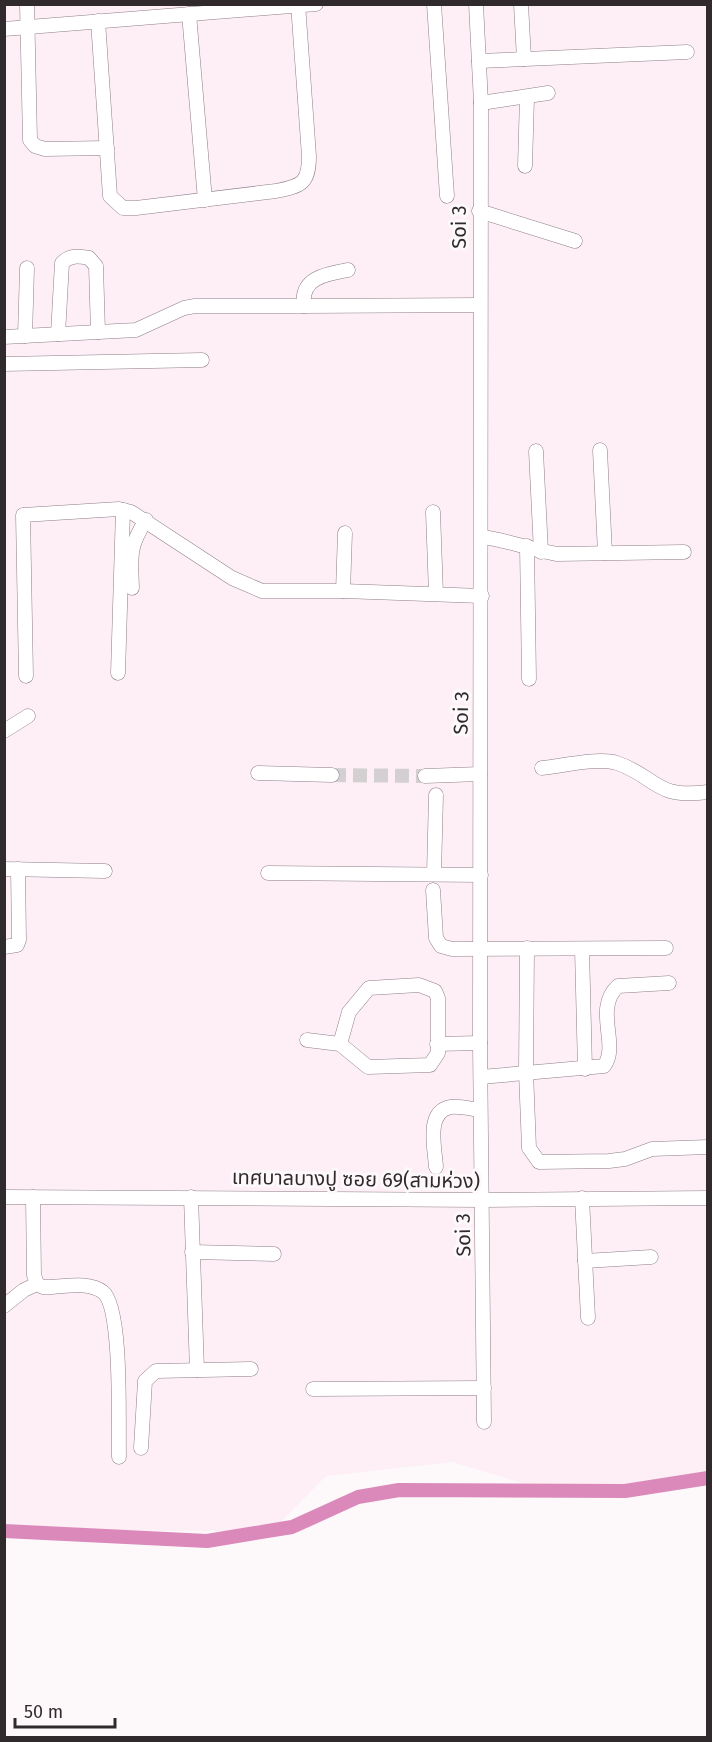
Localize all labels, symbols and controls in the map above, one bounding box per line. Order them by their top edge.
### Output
street label: Soi 3 [447,205,471,249]
street label: Soi 3 [449,691,473,735]
street label: เทศบาลบางปู ซอย 69(สามห่วง) [232,1165,480,1194]
street label: Soi 3 [451,1213,475,1257]
scale bar [15,1691,116,1729]
text: 50 m [24,1701,63,1723]

